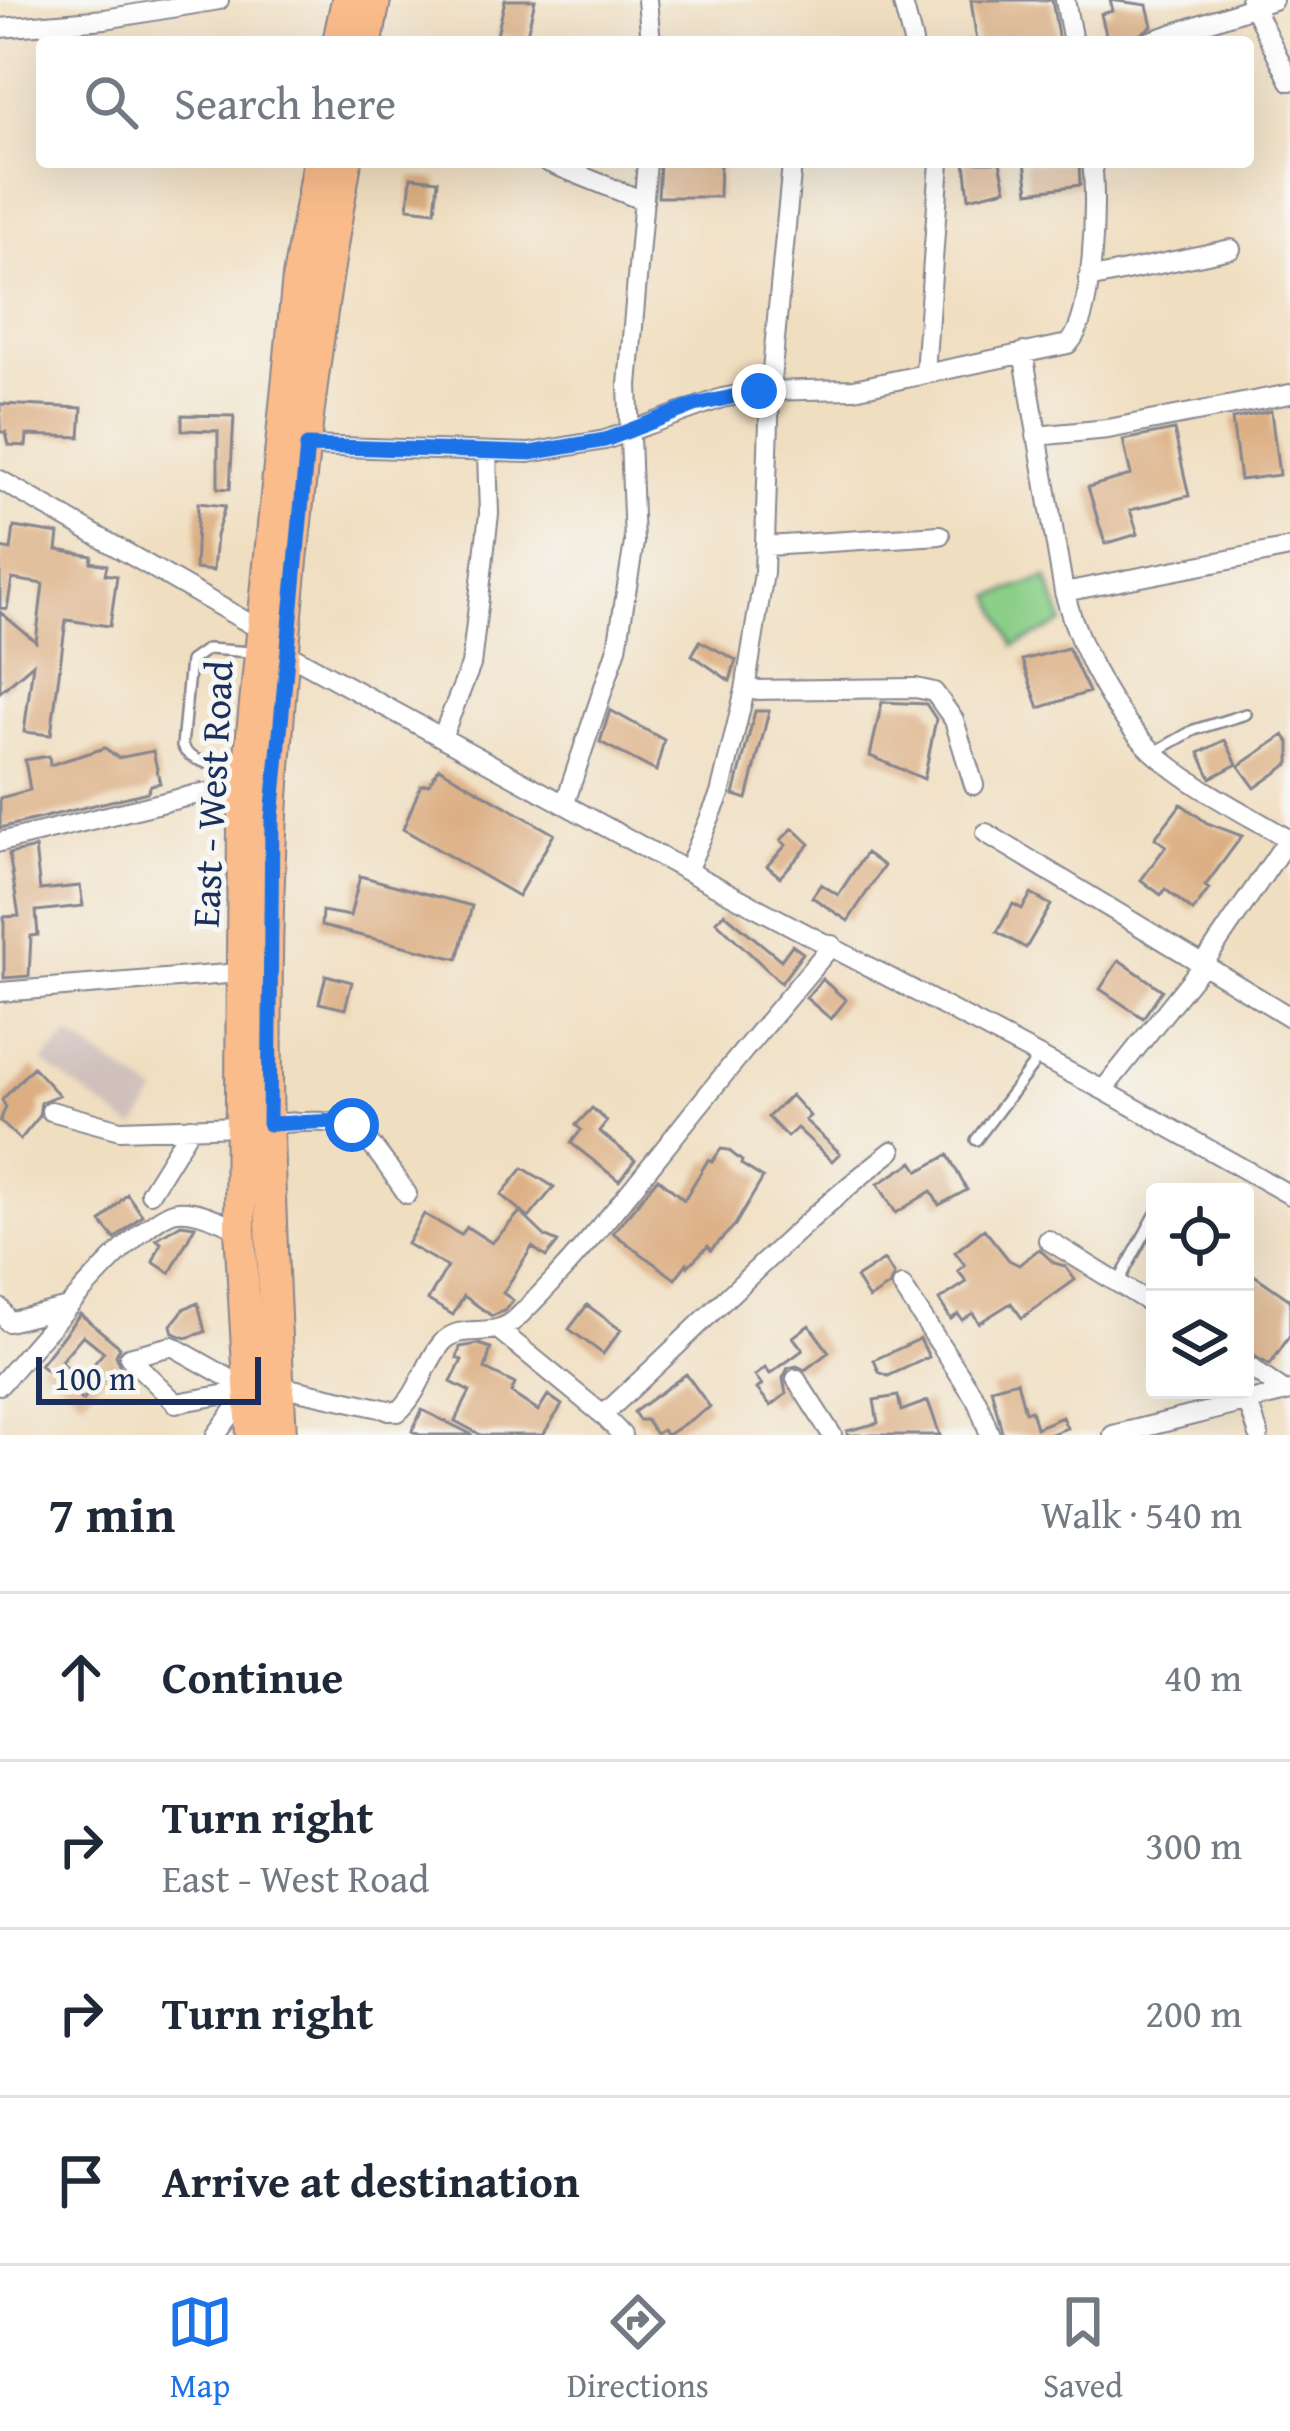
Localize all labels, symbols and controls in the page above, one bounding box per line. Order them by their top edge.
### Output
search box [36,36,1254,168]
icon: search [78,69,144,135]
text: Search here [174,70,396,135]
route end [732,364,786,418]
street label: East - West Road [176,659,246,929]
route start [325,1098,379,1152]
map controls [1146,1183,1254,1399]
button: locate [1146,1183,1254,1291]
button: layers [1146,1291,1254,1399]
scale bar [36,1351,261,1404]
text: 100 m [54,1354,136,1402]
text: 7 min [48,1476,175,1551]
text: Walk · 540 m [1041,1485,1242,1542]
icon: ahead [48,1644,114,1710]
text: Continue [162,1644,343,1709]
text: 40 m [1164,1648,1242,1705]
text: Turn right [162,1784,374,1849]
icon: right [48,1812,114,1878]
text: 300 m [1145,1816,1242,1873]
text: East - West Road [162,1849,429,1906]
icon: right [48,1980,114,2046]
text: Turn right [162,1980,374,2045]
text: 200 m [1145,1984,1242,2041]
icon: arrive [48,2148,114,2214]
text: Arrive at destination [162,2148,580,2213]
tab: Map [167,2289,233,2409]
tab: Directions [567,2289,709,2409]
tab: Saved [1043,2289,1123,2409]

